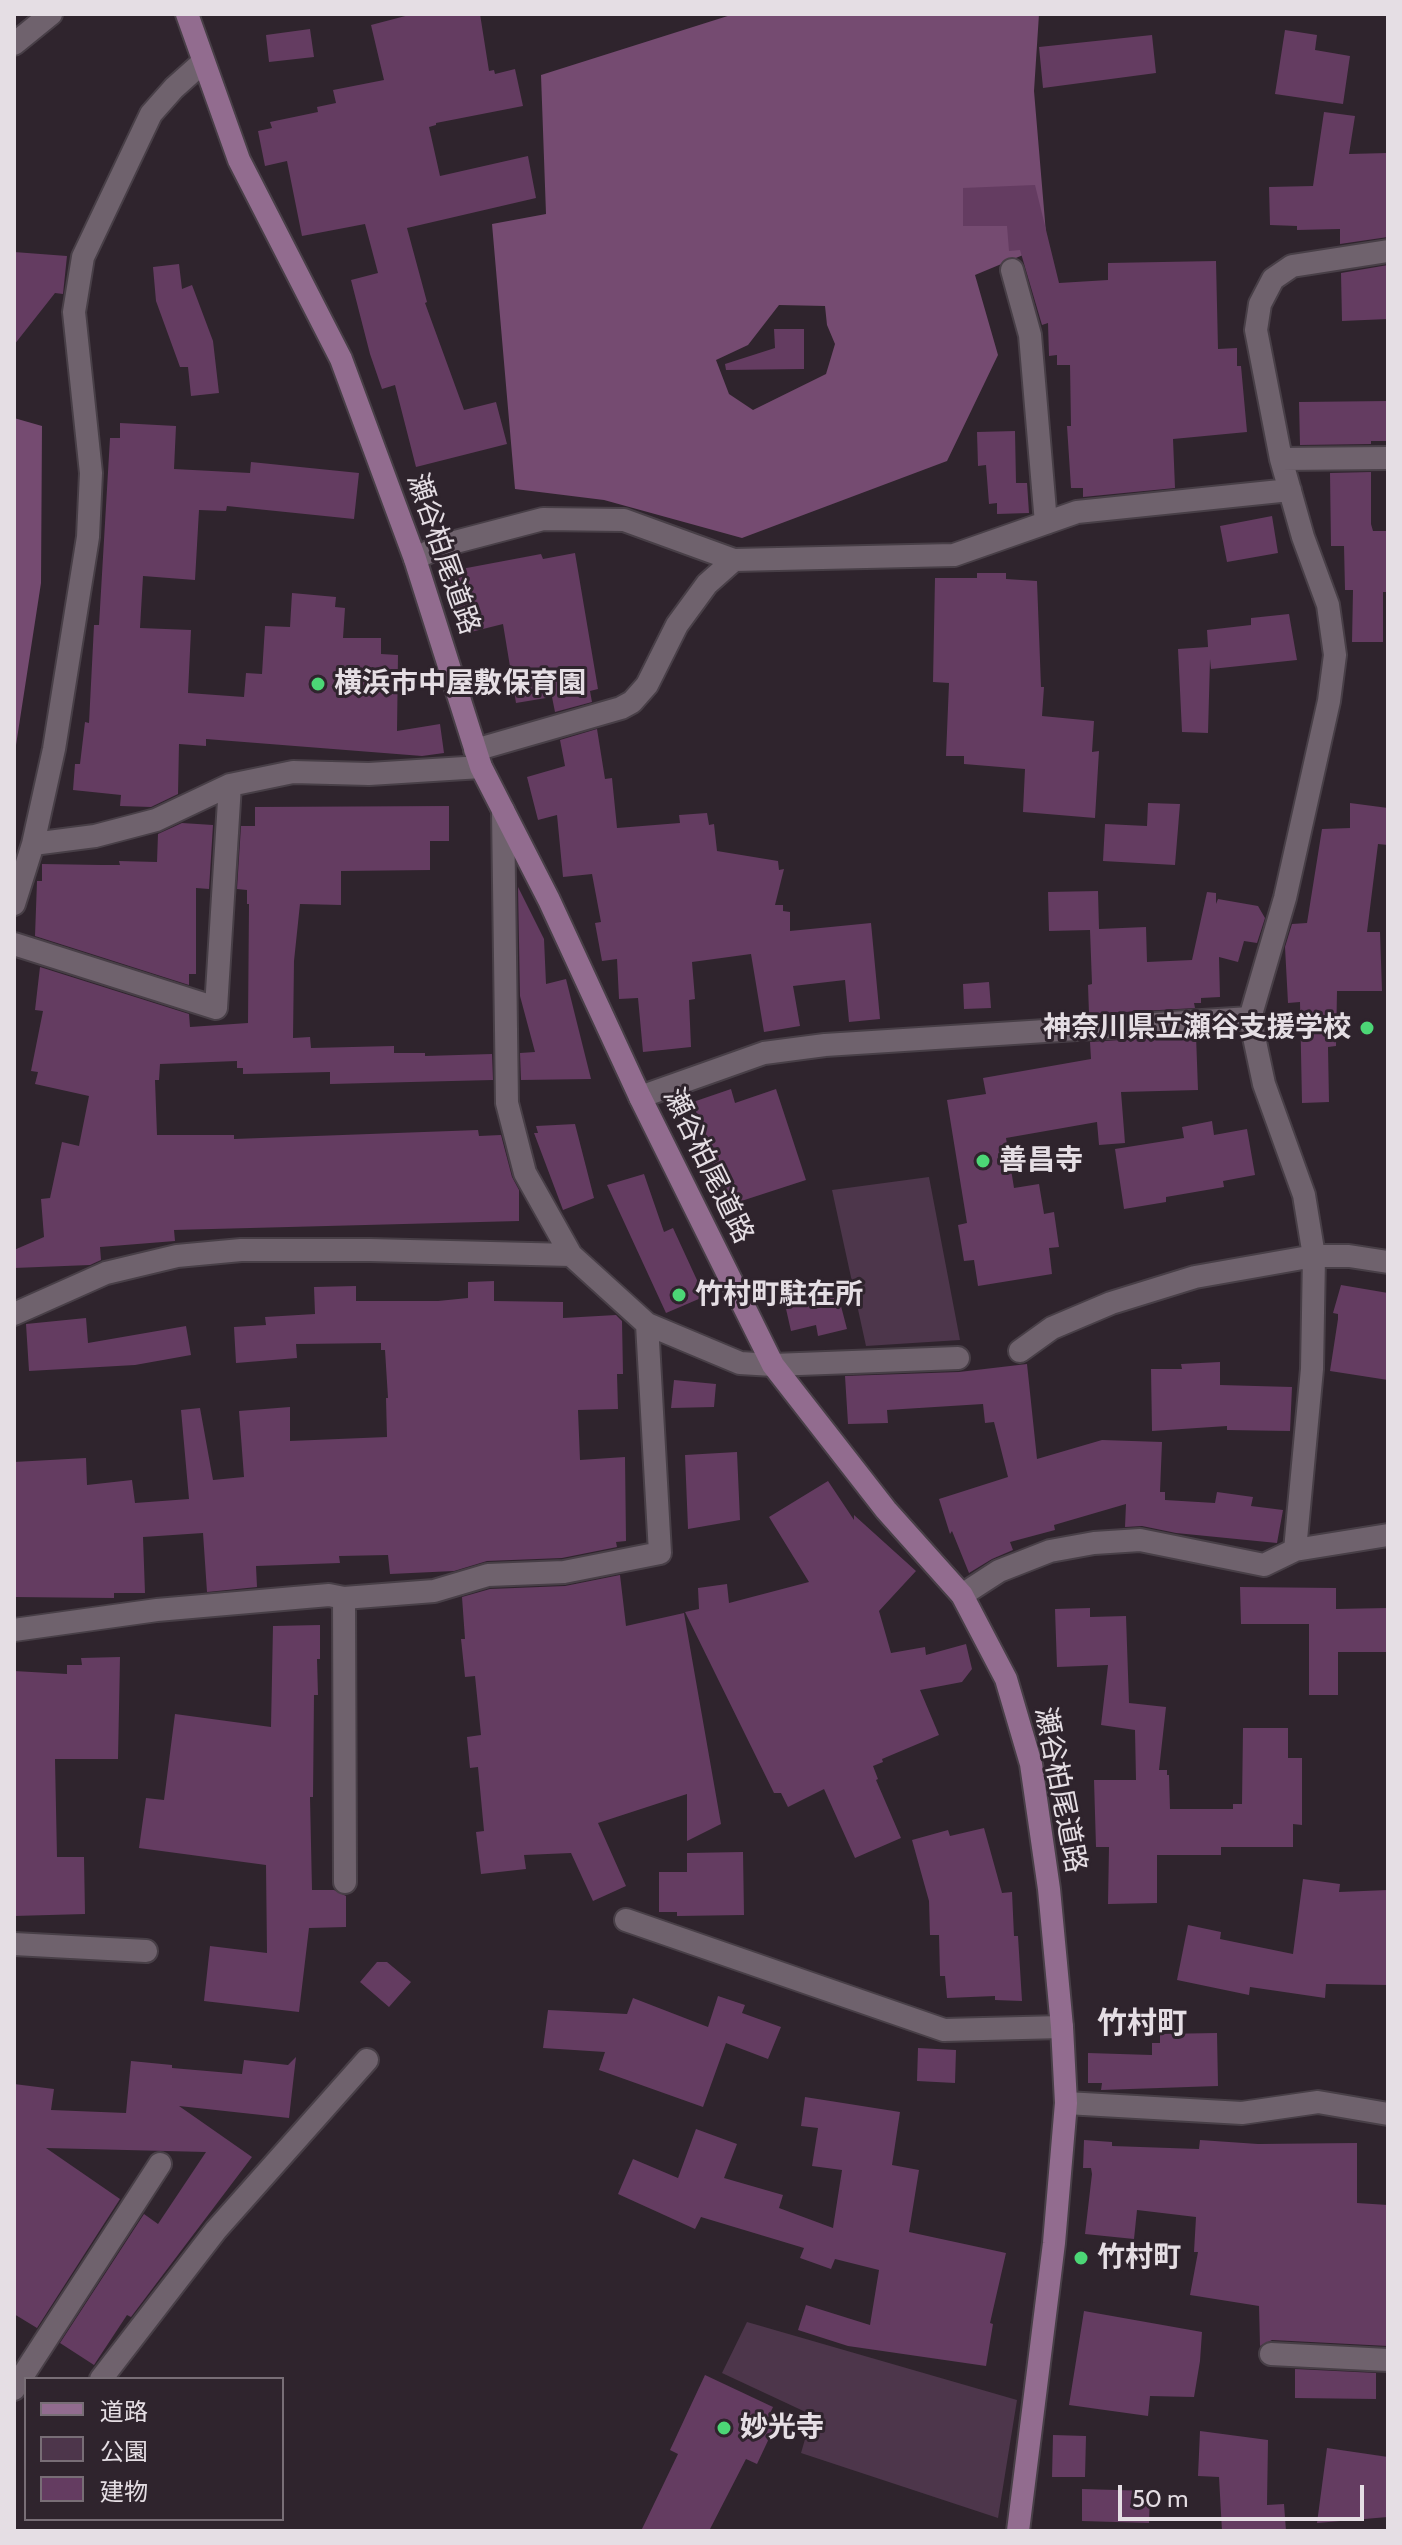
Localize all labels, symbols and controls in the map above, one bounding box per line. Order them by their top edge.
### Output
street label: 瀬谷柏尾道路 [400,469,486,639]
place label: 横浜市中屋敷保育園 [334,667,586,701]
marker: 横浜市中屋敷保育園 [309,675,327,693]
place label: 神奈川県立瀬谷支援学校 [1043,1011,1351,1045]
marker: 神奈川県立瀬谷支援学校 [1358,1019,1376,1037]
street label: 瀬谷柏尾道路 [656,1083,760,1249]
place label: 善昌寺 [999,1144,1083,1178]
marker: 善昌寺 [974,1152,992,1170]
place label: 竹村町駐在所 [695,1278,863,1312]
marker: 竹村町駐在所 [670,1286,688,1304]
street label: 瀬谷柏尾道路 [1027,1704,1093,1876]
district label: 竹村町 [1097,2006,1187,2042]
place label: 竹村町 [1097,2241,1181,2275]
marker: 竹村町 [1072,2249,1090,2267]
legend [24,2377,284,2521]
text: 道路 [100,2397,148,2426]
place label: 妙光寺 [740,2411,824,2445]
marker: 妙光寺 [715,2419,733,2437]
text: 公園 [100,2437,148,2466]
scale bar [1122,2469,1368,2519]
text: 建物 [100,2477,148,2506]
text: 50 m [1132,2484,1188,2513]

